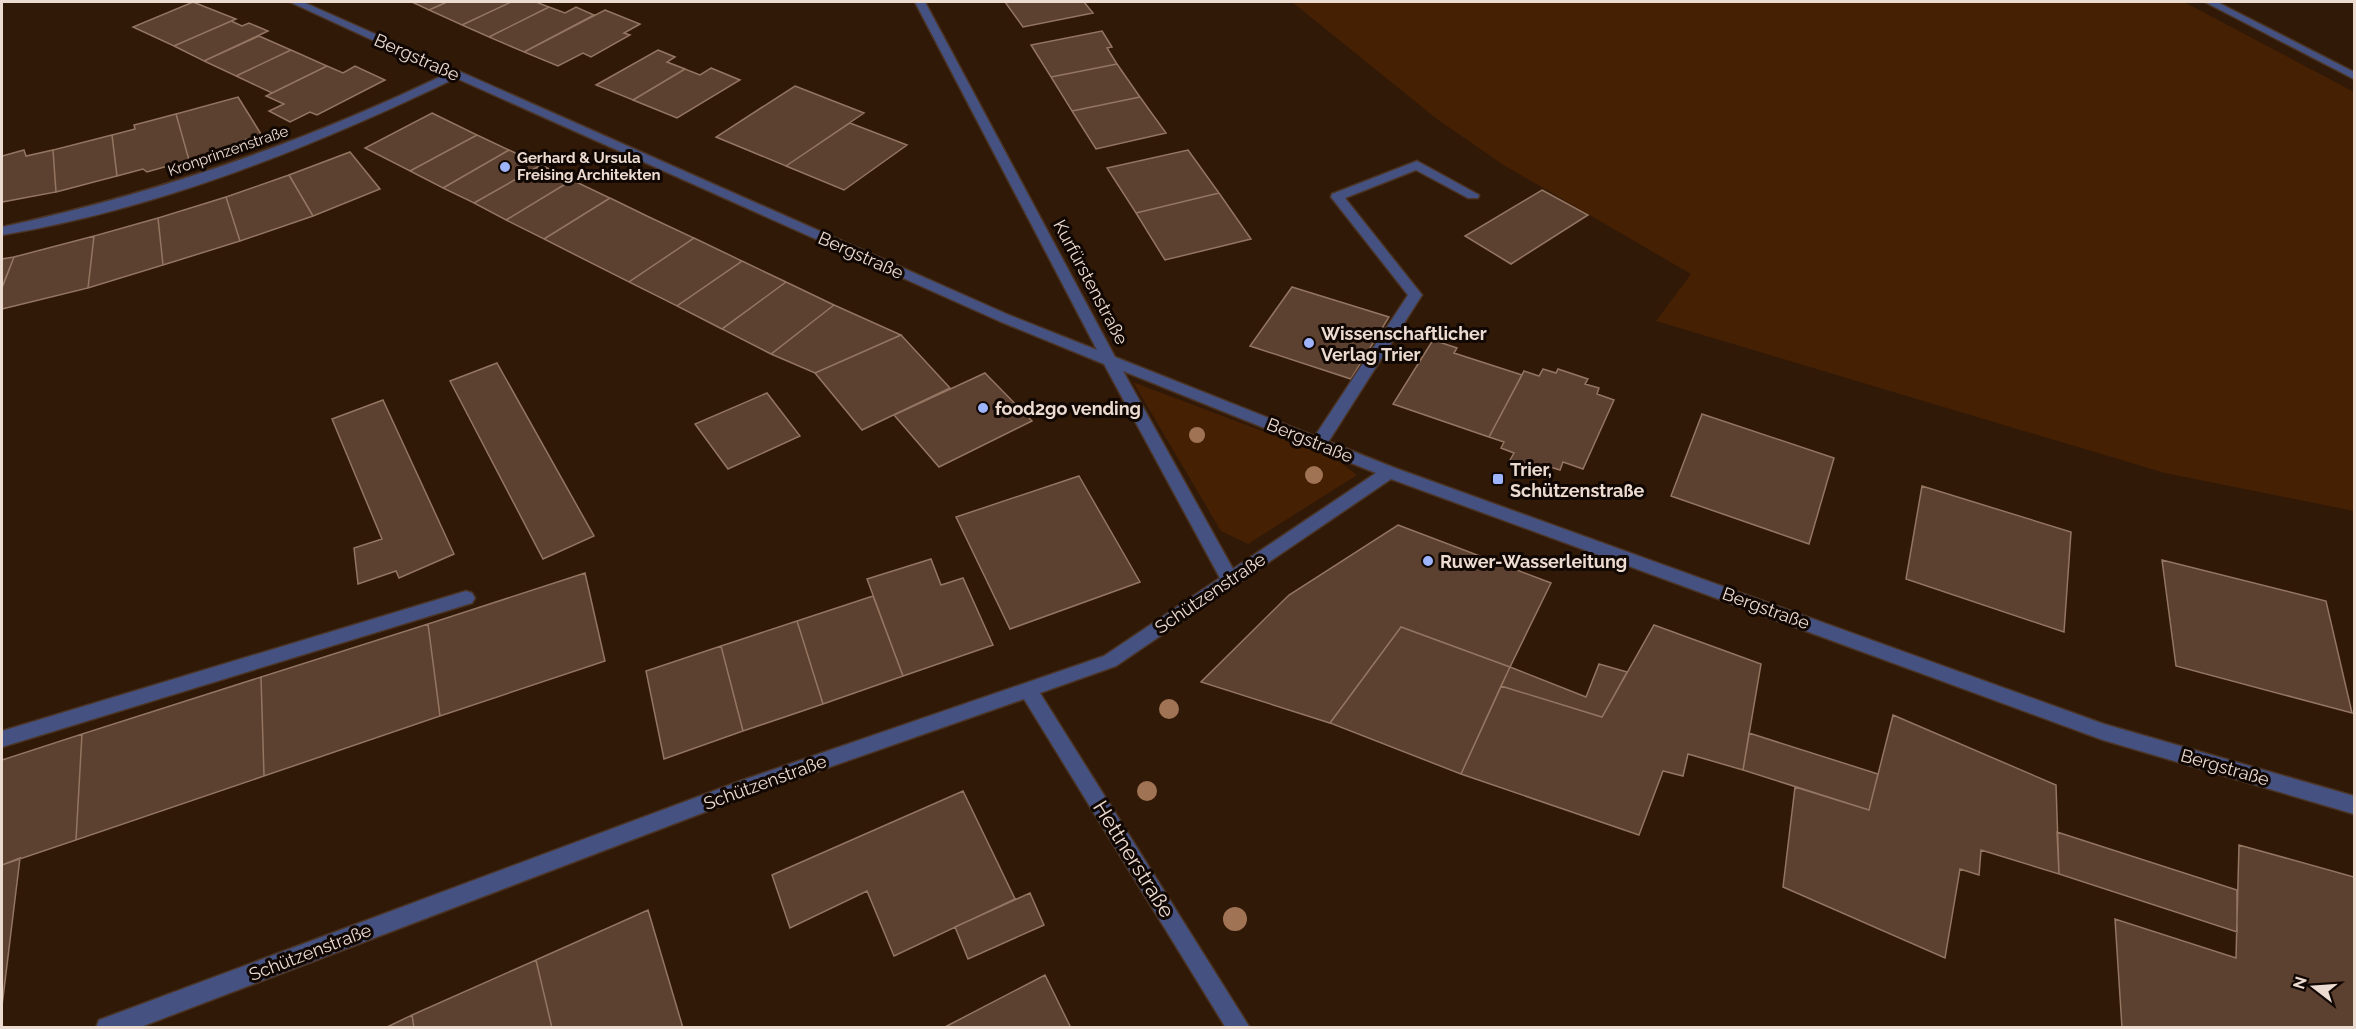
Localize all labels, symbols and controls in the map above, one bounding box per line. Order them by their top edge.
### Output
street label: Bergstraße [371,29,463,85]
street label: Kronprinzenstraße [165,122,291,180]
place label: Gerhard & Ursula Freising Architekten [517,149,661,184]
marker: Gerhard & Ursula Freising Architekten [498,160,512,174]
street label: Kurfürstenstraße [1049,216,1133,348]
street label: Bergstraße [815,227,907,283]
place label: Wissenschaftlicher Verlag Trier [1321,323,1487,365]
marker: Wissenschaftlicher Verlag Trier [1302,336,1316,350]
place label: food2go vending [995,398,1141,419]
marker: food2go vending [976,401,990,415]
street label: Bergstraße [1264,413,1357,467]
place label: Trier, Schützenstraße [1510,459,1644,501]
marker: Trier, Schützenstraße [1491,472,1505,486]
street label: Schützenstraße [1151,548,1270,638]
place label: Ruwer-Wasserleitung [1440,551,1627,572]
marker: Ruwer-Wasserleitung [1421,554,1435,568]
street label: Bergstraße [1720,583,1813,634]
street label: Bergstraße [2178,744,2272,790]
street label: Schützenstraße [701,750,830,814]
street label: Hettnerstraße [1088,796,1180,922]
street label: Schützenstraße [246,919,374,985]
north arrow [2284,957,2344,1017]
text: N [2289,974,2311,991]

